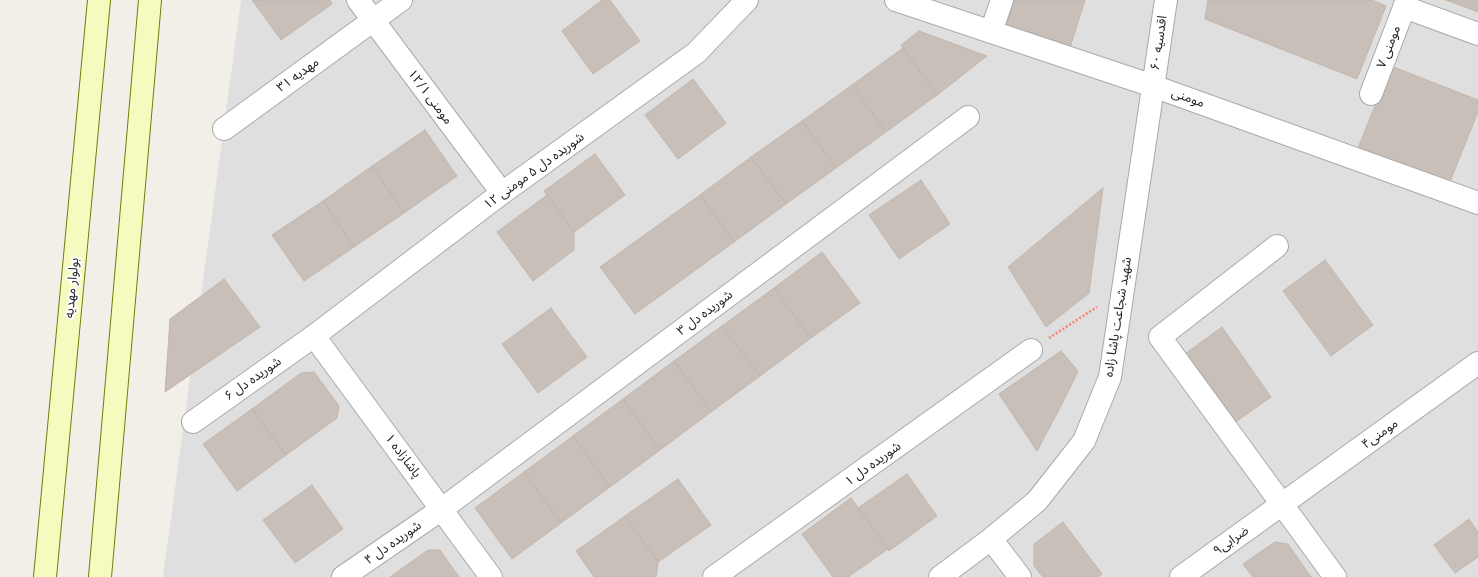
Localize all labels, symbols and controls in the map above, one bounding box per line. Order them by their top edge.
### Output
street label: اقدسیه ۶۰ [1147,15,1171,71]
street label: مومنی ۷ [1374,24,1404,70]
street label: مهدیه ۳۱ [274,54,322,96]
street label: مومنی ۱۲/۱ [404,66,456,128]
street label: مومنی [1169,85,1207,111]
street label: شوریده دل ۵ مومنی ۱۲ [481,129,587,213]
street label: شهید شجاعت پاشا زاده [1101,256,1135,378]
street label: بولوار مهدیه [62,257,82,319]
street label: شوریده دل ۳ [674,287,736,339]
street label: شوریده دل ۶ [222,354,284,404]
street label: مومنی۴ [1359,416,1401,452]
street label: پاشازاده ۱ [381,431,425,481]
street label: شوریده دل ۱ [842,438,904,490]
street label: شوریده دل ۴ [362,518,424,568]
street label: ضرابی۹ [1210,523,1252,559]

